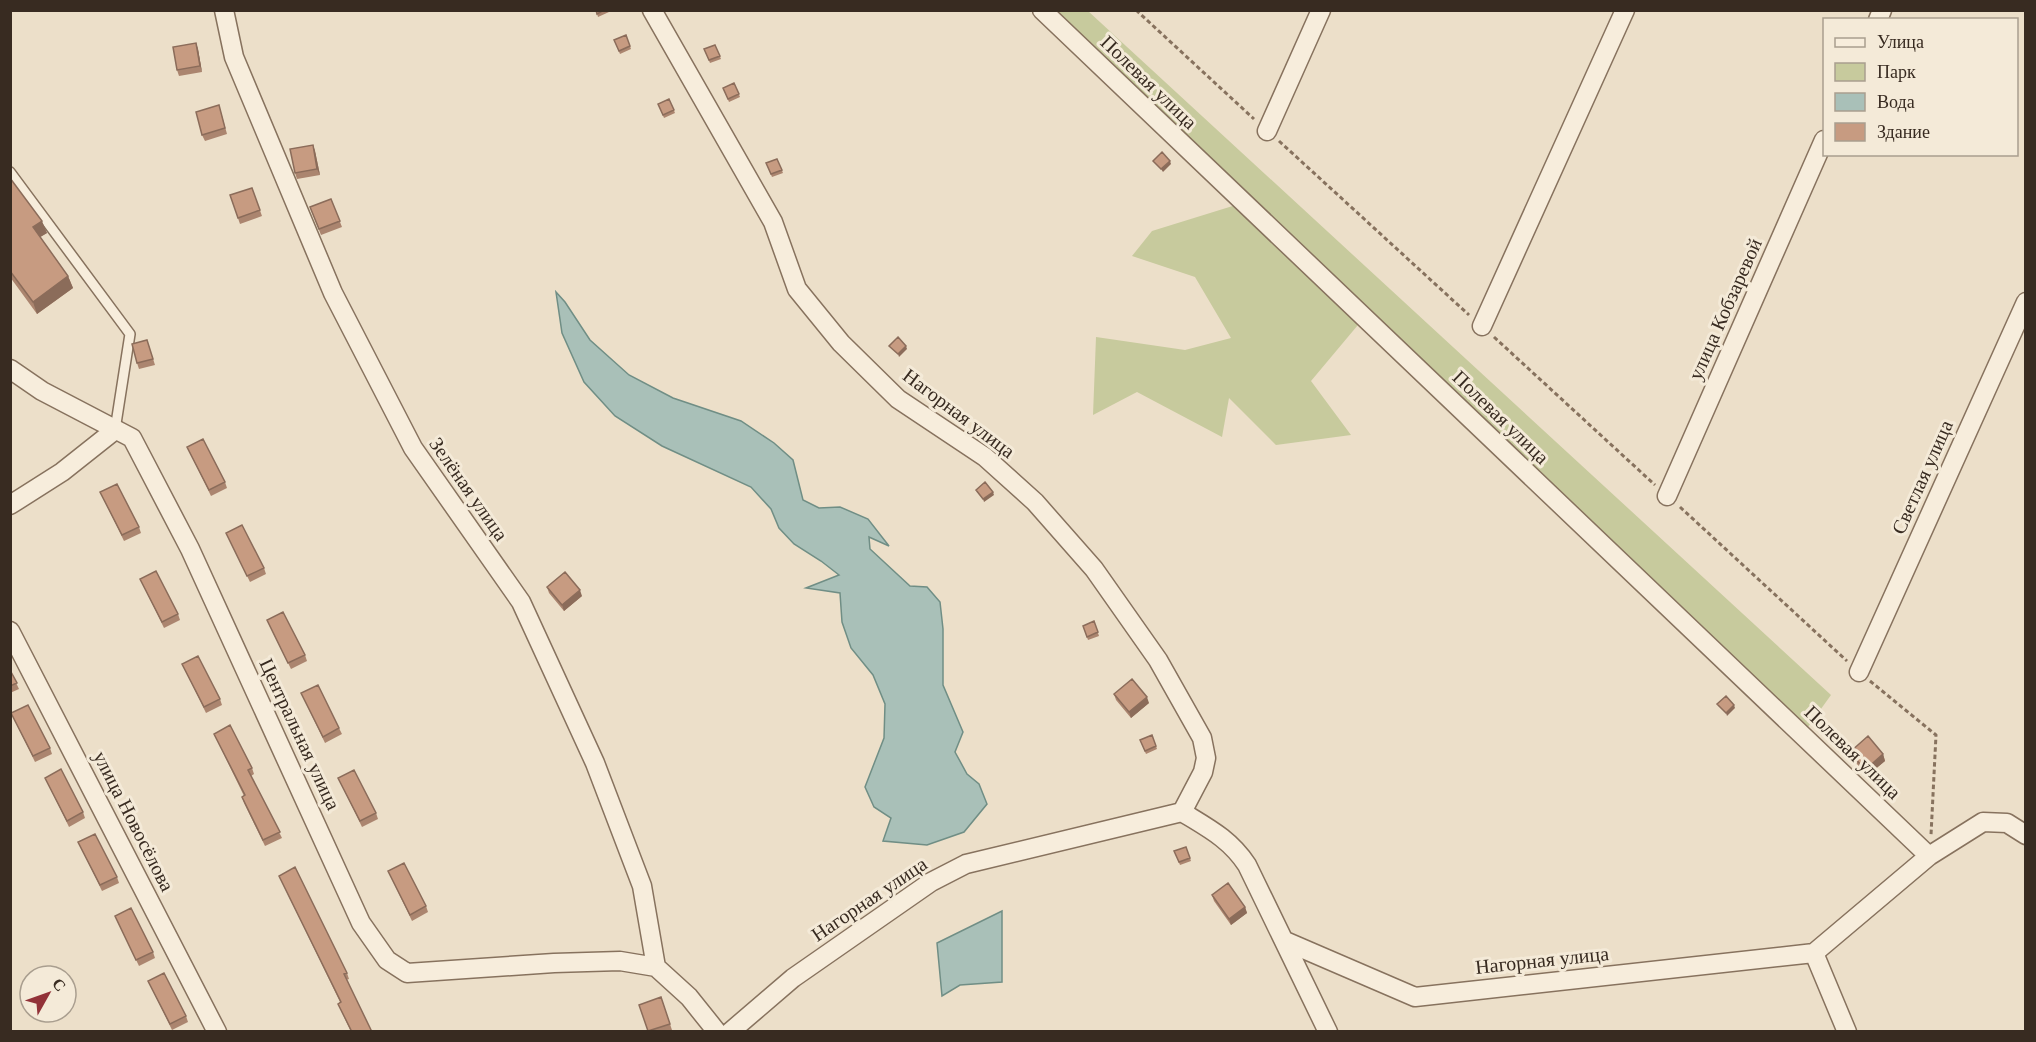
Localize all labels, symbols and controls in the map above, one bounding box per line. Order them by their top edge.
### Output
legend [1823,18,2018,156]
street label: Полевая улица [1096,31,1202,134]
text: Улица [1877,32,1924,52]
text: Парк [1877,62,1916,82]
text: Вода [1877,92,1915,112]
text: Здание [1877,122,1930,142]
street label: улица Кобзаревой [1684,235,1767,384]
street label: Нагорная улица [898,364,1019,463]
street label: Полевая улица [1448,366,1554,469]
street label: Светлая улица [1887,417,1958,538]
street label: Зелёная улица [424,433,513,546]
street label: Центральная улица [254,655,345,814]
street label: Полевая улица [1800,701,1906,804]
street label: улица Новосёлова [88,747,179,895]
street label: Нагорная улица [807,852,931,946]
street label: Нагорная улица [1474,942,1610,979]
north arrow [18,964,78,1024]
text: С [49,975,69,995]

